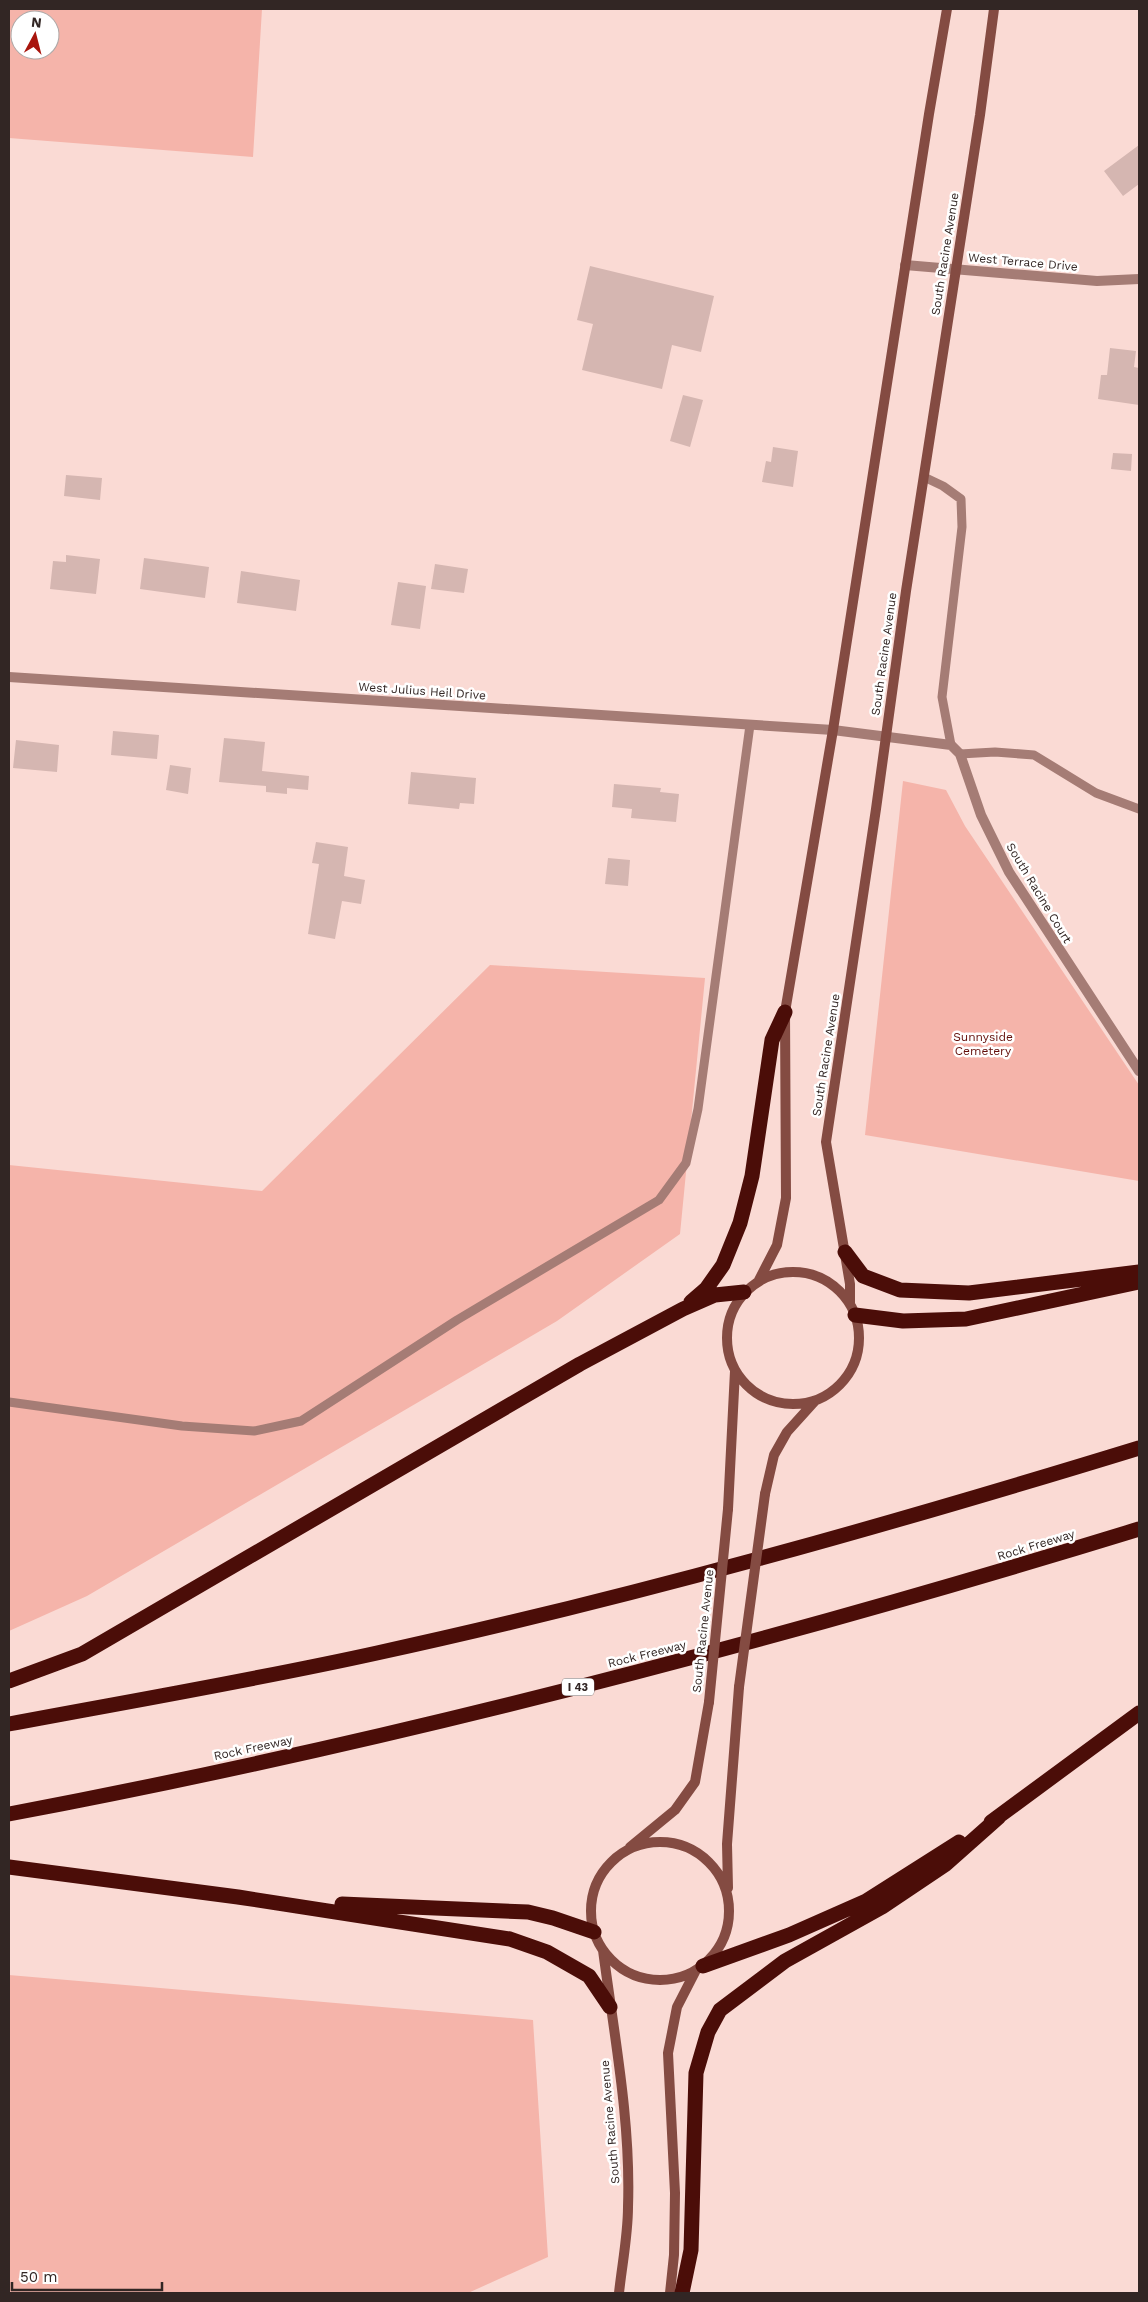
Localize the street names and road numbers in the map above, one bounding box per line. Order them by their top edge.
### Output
street label: South Racine Avenue [928,192,962,316]
street label: West Terrace Drive [968,250,1078,274]
street label: South Racine Avenue [868,592,900,716]
street label: West Julius Heil Drive [358,680,486,702]
street label: South Racine Court [1004,840,1074,946]
street label: South Racine Avenue [809,993,843,1117]
street label: Rock Freeway [996,1526,1077,1563]
street label: South Racine Avenue [690,1569,716,1693]
street label: Rock Freeway [606,1637,688,1670]
road number: I 43 [562,1678,594,1695]
street label: Rock Freeway [212,1733,294,1763]
street label: South Racine Avenue [598,2060,622,2184]

